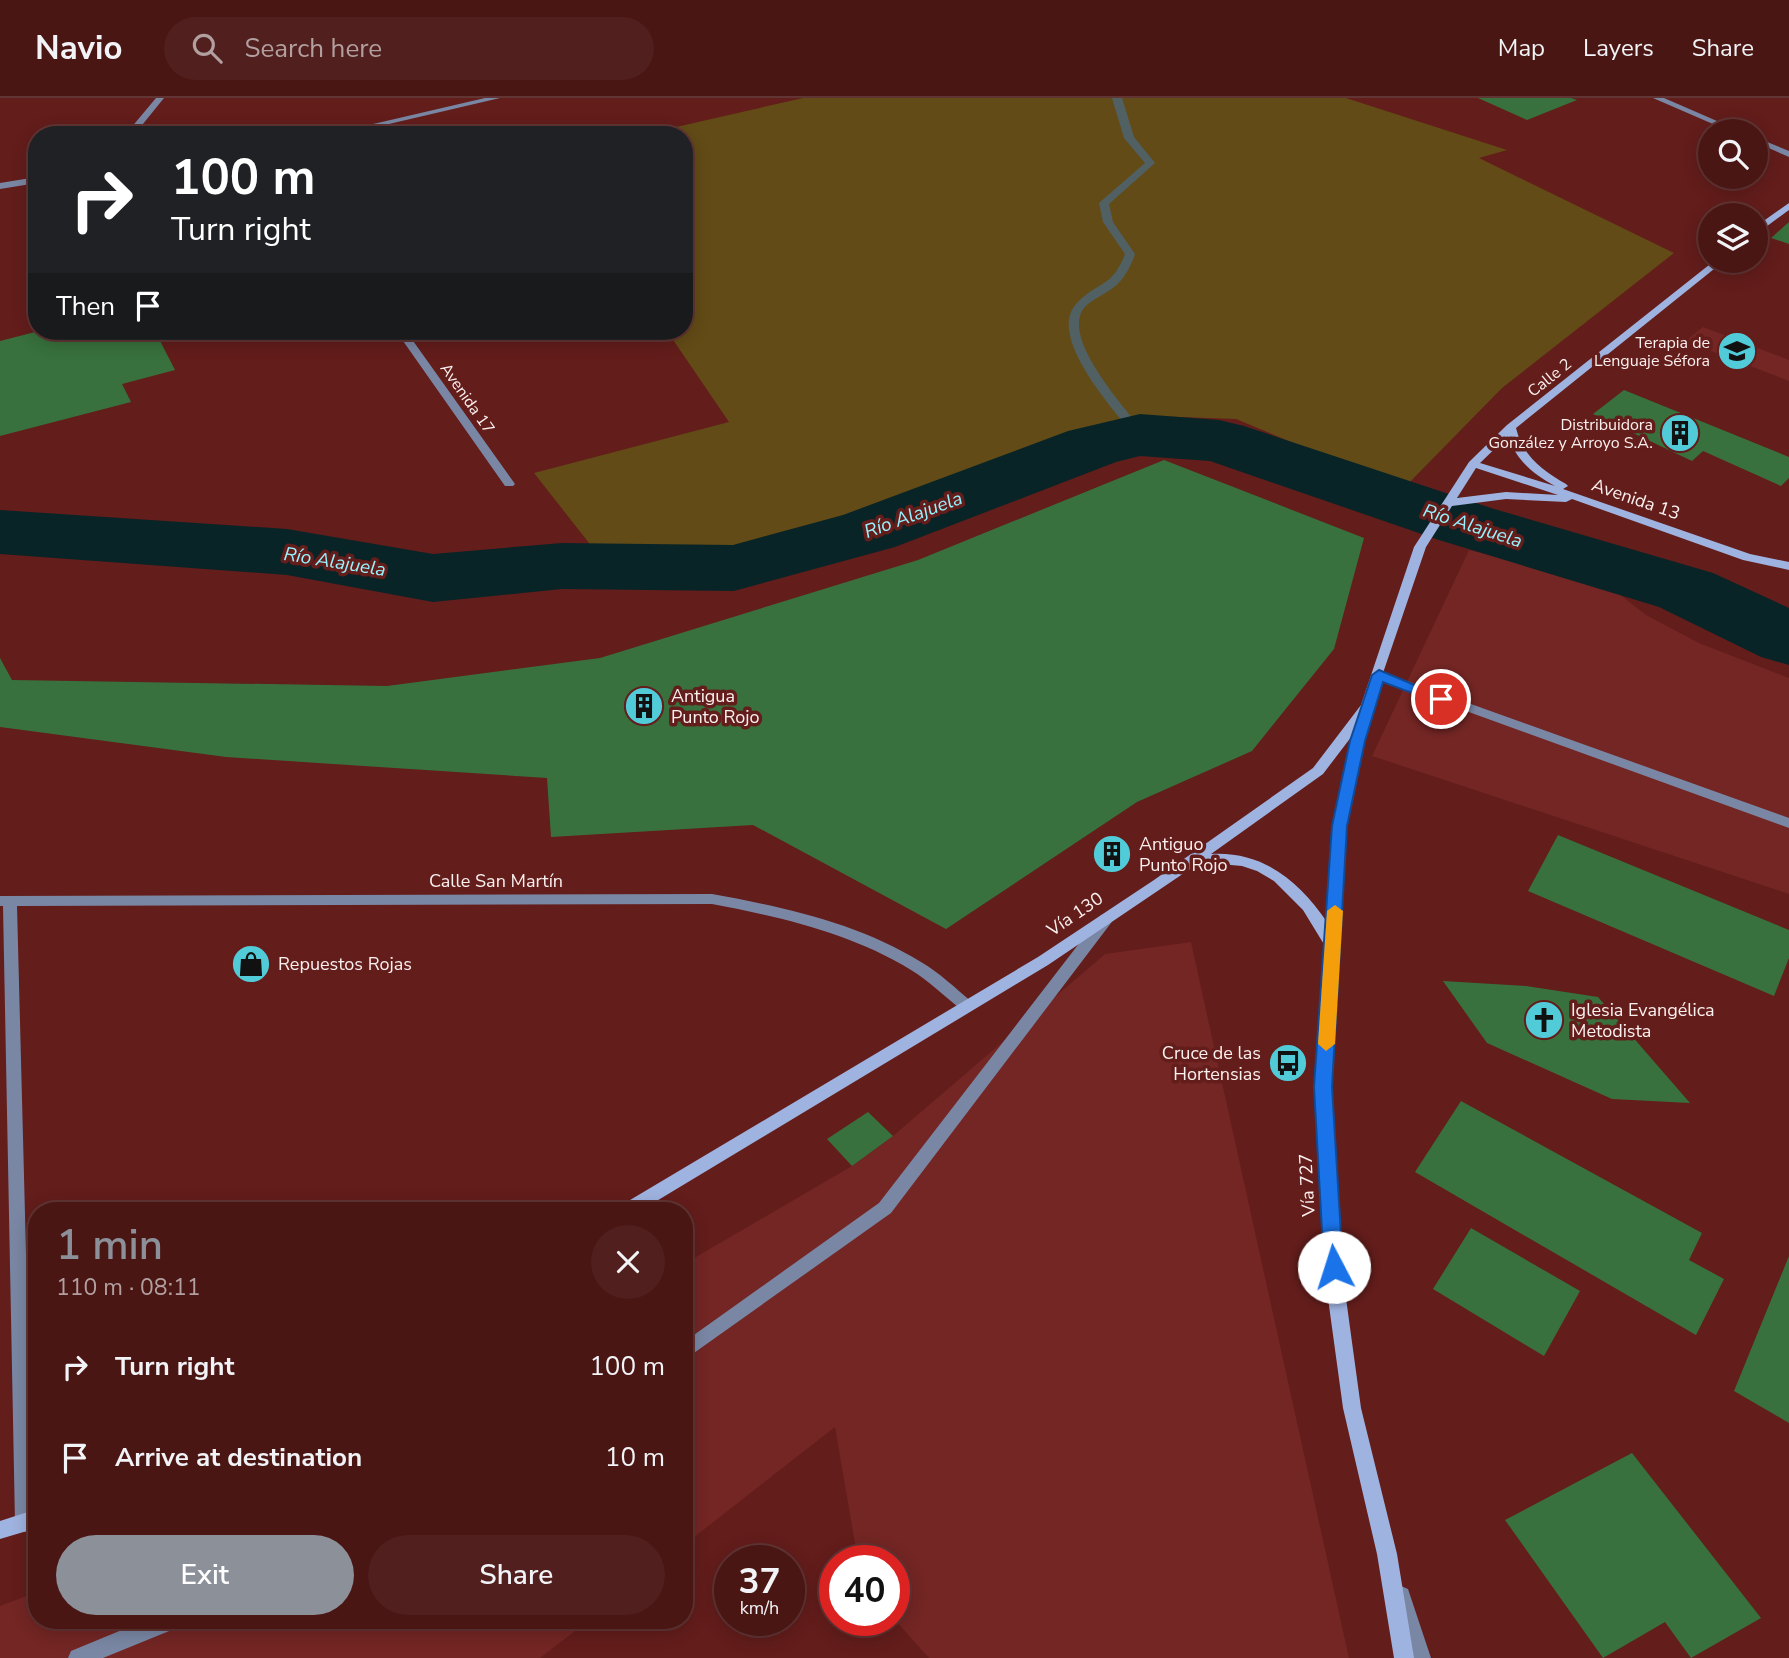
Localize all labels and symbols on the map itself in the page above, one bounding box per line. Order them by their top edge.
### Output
school or university icon: Terapia de Lenguaje Séfora [1716,330,1758,372]
place label: Terapia de Lenguaje Séfora [1594,332,1710,372]
street label: Calle 2 [1523,353,1576,402]
street label: Avenida 17 [435,359,500,438]
building icon: Distribuidora González y Arroyo S.A. [1659,412,1701,454]
place label: Distribuidora González y Arroyo S.A. [1488,414,1653,454]
street label: Avenida 13 [1589,473,1683,525]
water label: Río Alajuela [860,485,966,545]
water label: Río Alajuela [1420,498,1526,554]
water label: Río Alajuela [282,541,388,583]
pin [1411,669,1471,729]
place label: Antigua Punto Rojo [671,684,760,729]
building icon: Antigua Punto Rojo [623,685,665,727]
place label: Antiguo Punto Rojo [1139,832,1228,877]
building icon: Antiguo Punto Rojo [1091,833,1133,875]
street label: Calle San Martín [429,869,563,893]
street label: Vía 130 [1041,886,1108,942]
shop icon: Repuestos Rojas [230,943,272,985]
place label: Repuestos Rojas [278,952,412,976]
place label: Iglesia Evangélica Metodista [1571,998,1715,1043]
church icon: Iglesia Evangélica Metodista [1523,999,1565,1041]
place label: Cruce de las Hortensias [1162,1041,1261,1086]
bus stop icon: Cruce de las Hortensias [1267,1042,1309,1084]
street label: Vía 727 [1293,1153,1321,1218]
position arrow [1297,1230,1371,1304]
speed limit sign: 40 [819,1545,910,1636]

